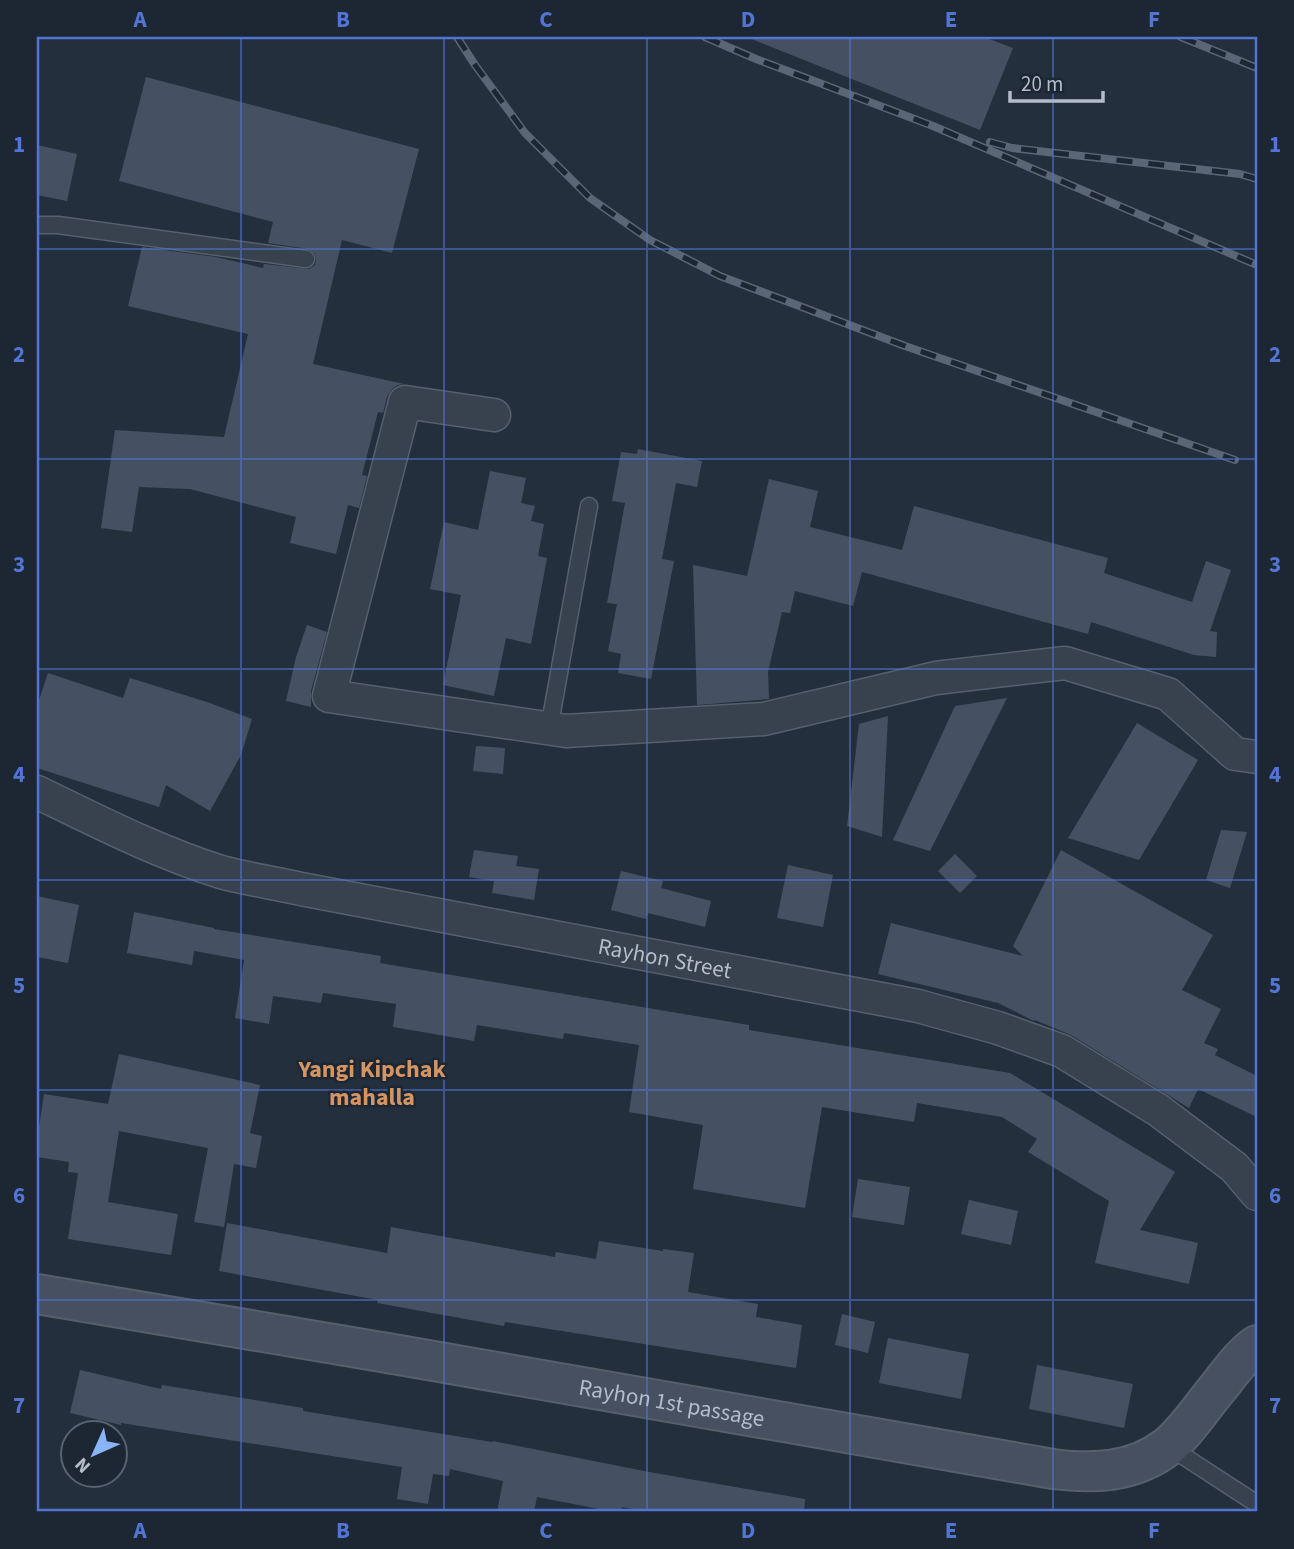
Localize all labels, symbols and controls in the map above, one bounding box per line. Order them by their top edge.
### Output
text: A [132,3,147,36]
text: B [336,3,350,36]
text: C [539,3,553,36]
text: D [741,3,755,36]
text: E [945,3,957,36]
text: F [1148,3,1160,36]
scale bar [1010,60,1103,104]
text: 20 m [1021,69,1063,99]
text: 1 [13,128,25,161]
text: 1 [1269,128,1281,161]
text: 2 [13,338,25,371]
text: 2 [1269,338,1281,371]
text: 3 [13,548,25,581]
text: 3 [1269,548,1281,581]
text: 4 [13,758,25,791]
text: 4 [1269,758,1281,791]
street label: Rayhon Street [595,929,735,987]
text: 5 [13,969,25,1002]
text: 5 [1269,969,1281,1002]
district label: Yangi Kipchak mahalla [297,1052,446,1115]
text: 6 [13,1179,25,1212]
text: 6 [1269,1179,1281,1212]
street label: Rayhon 1st passage [576,1370,767,1435]
text: 7 [13,1389,25,1422]
text: 7 [1269,1389,1281,1422]
north arrow [60,1420,130,1490]
text: N [69,1451,97,1479]
text: A [132,1514,147,1547]
text: B [336,1514,350,1547]
text: C [539,1514,553,1547]
text: D [741,1514,755,1547]
text: E [945,1514,957,1547]
text: F [1148,1514,1160,1547]

